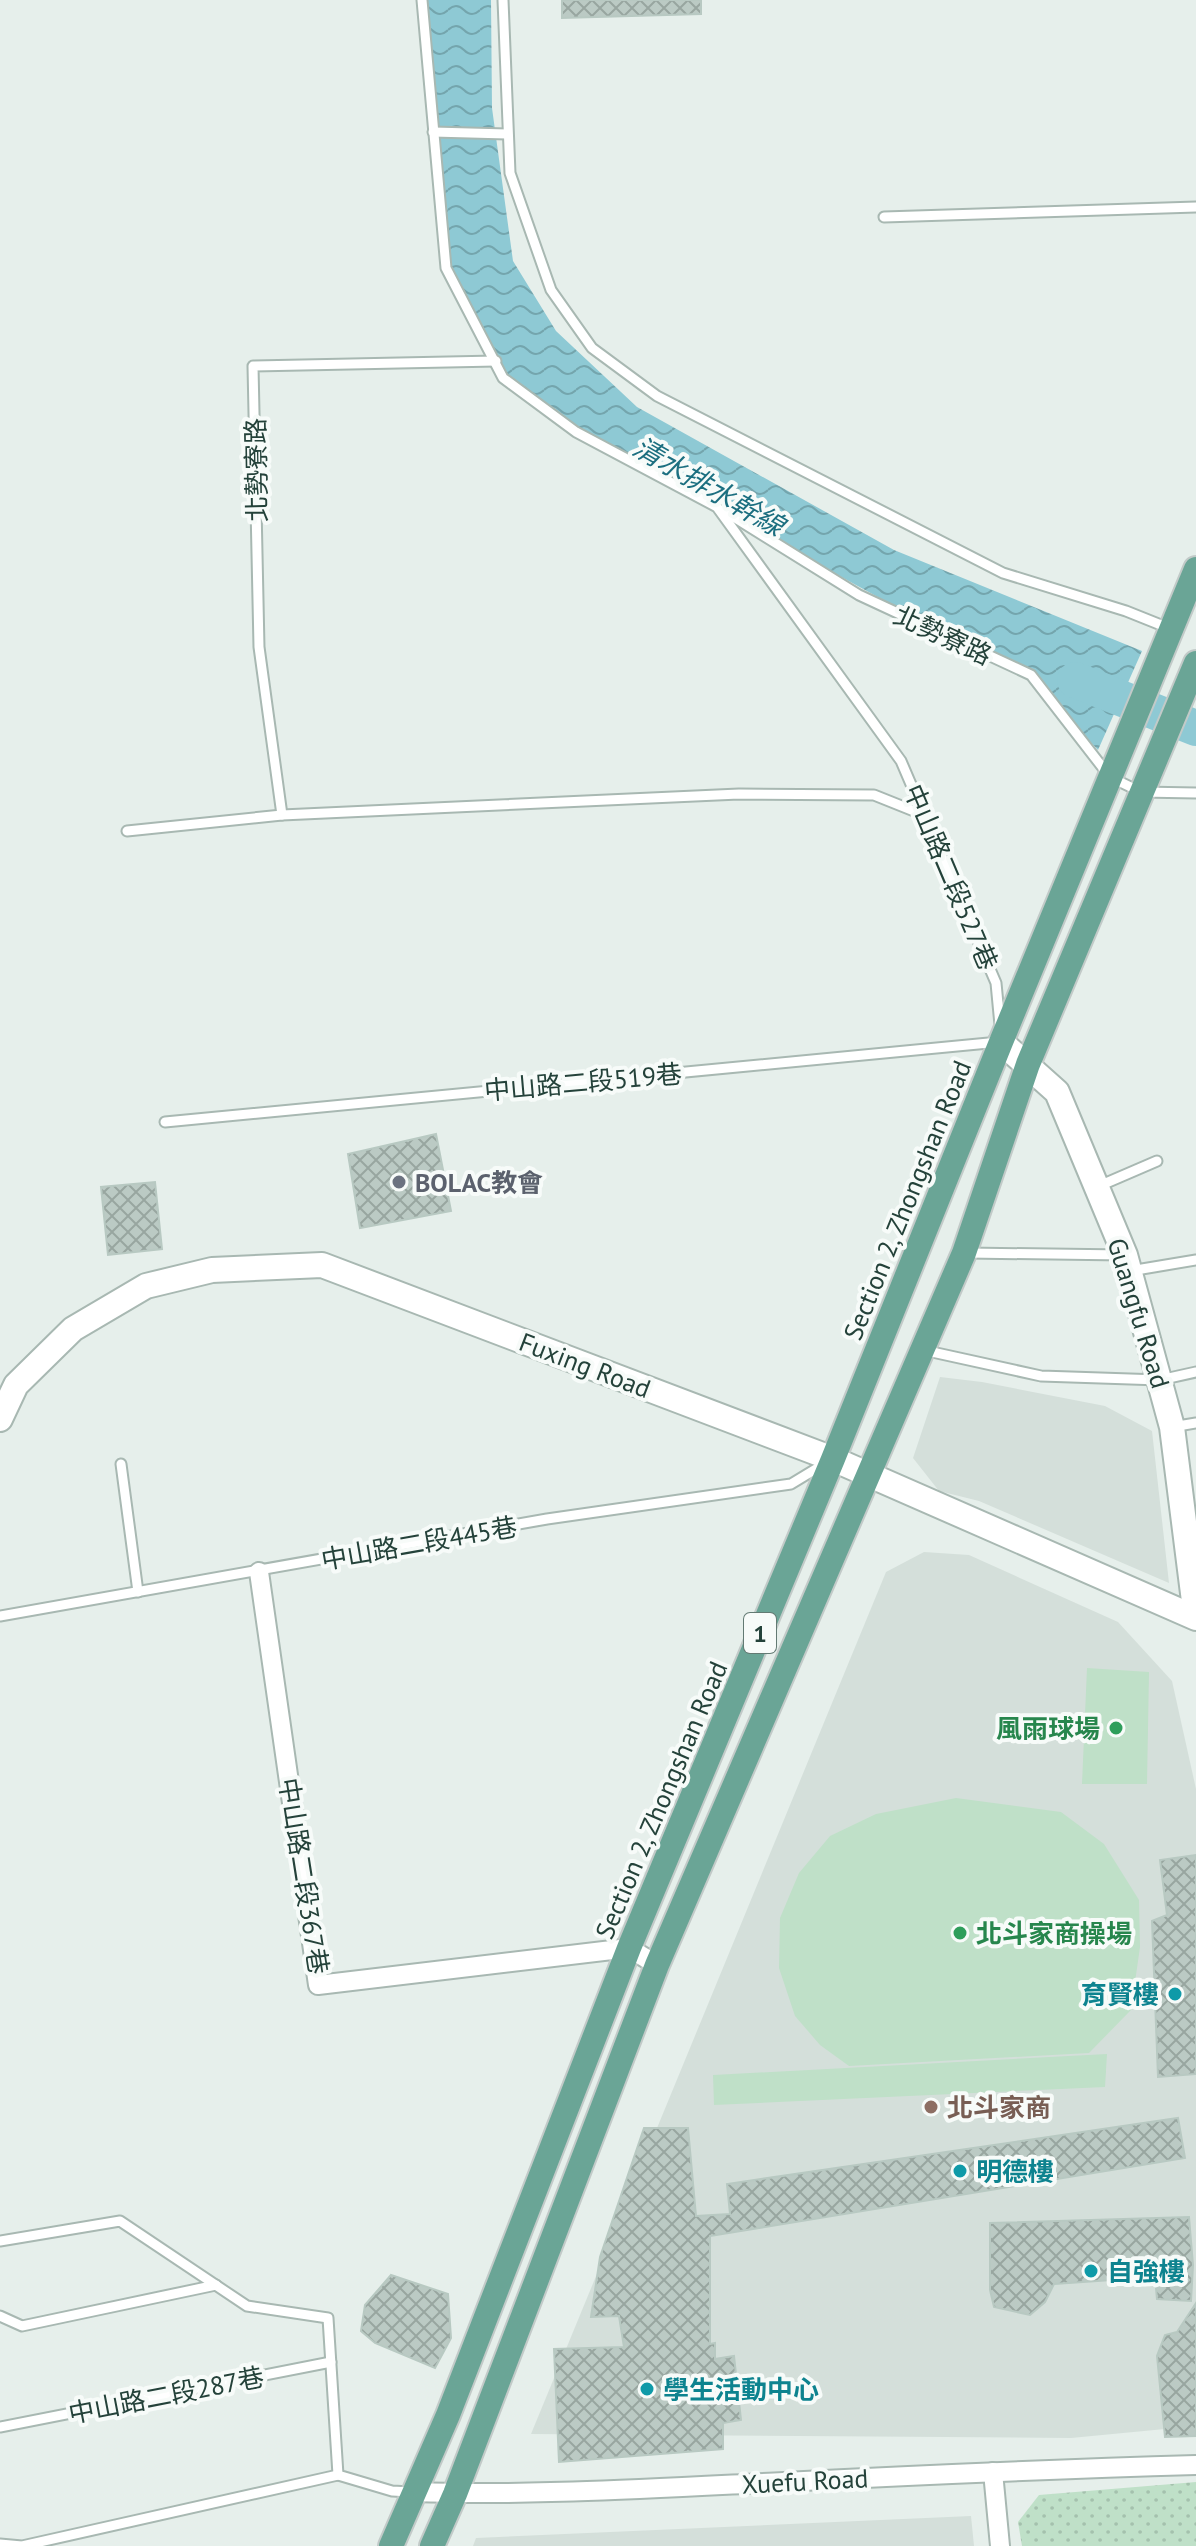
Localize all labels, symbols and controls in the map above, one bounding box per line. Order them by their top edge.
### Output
street label: 北勢寮路 [239,418,273,522]
water label: 清水排水幹線 [627,428,794,546]
street label: 北勢寮路 [889,598,997,672]
street label: 中山路二段527巷 [897,779,1005,975]
street label: Section 2, Zhongshan Road [836,1055,978,1345]
street label: 中山路二段519巷 [483,1057,683,1107]
place label: BOLAC教會 [415,1166,543,1199]
marker: BOLAC教會 [390,1173,408,1191]
street label: Guangfu Road [1101,1234,1177,1392]
street label: Fuxing Road [515,1325,655,1405]
street label: 中山路二段445巷 [318,1510,520,1576]
road number: 1 [744,1613,776,1653]
street label: Section 2, Zhongshan Road [587,1656,735,1944]
place label: 風雨球場 [996,1712,1100,1745]
marker: 風雨球場 [1107,1719,1125,1737]
street label: 中山路二段367巷 [272,1775,336,1977]
place label: 北斗家商操場 [976,1917,1132,1950]
marker: 北斗家商操場 [951,1924,969,1942]
place label: 育賢樓 [1081,1978,1159,2011]
marker: 育賢樓 [1166,1985,1184,2003]
place label: 北斗家商 [947,2091,1051,2124]
marker: 北斗家商 [922,2098,940,2116]
place label: 明德樓 [976,2155,1054,2188]
marker: 明德樓 [951,2162,969,2180]
place label: 自強樓 [1107,2255,1185,2288]
marker: 自強樓 [1082,2262,1100,2280]
street label: 中山路二段287巷 [65,2360,267,2430]
place label: 學生活動中心 [663,2373,819,2406]
marker: 學生活動中心 [638,2380,656,2398]
street label: Xuefu Road [741,2461,869,2501]

